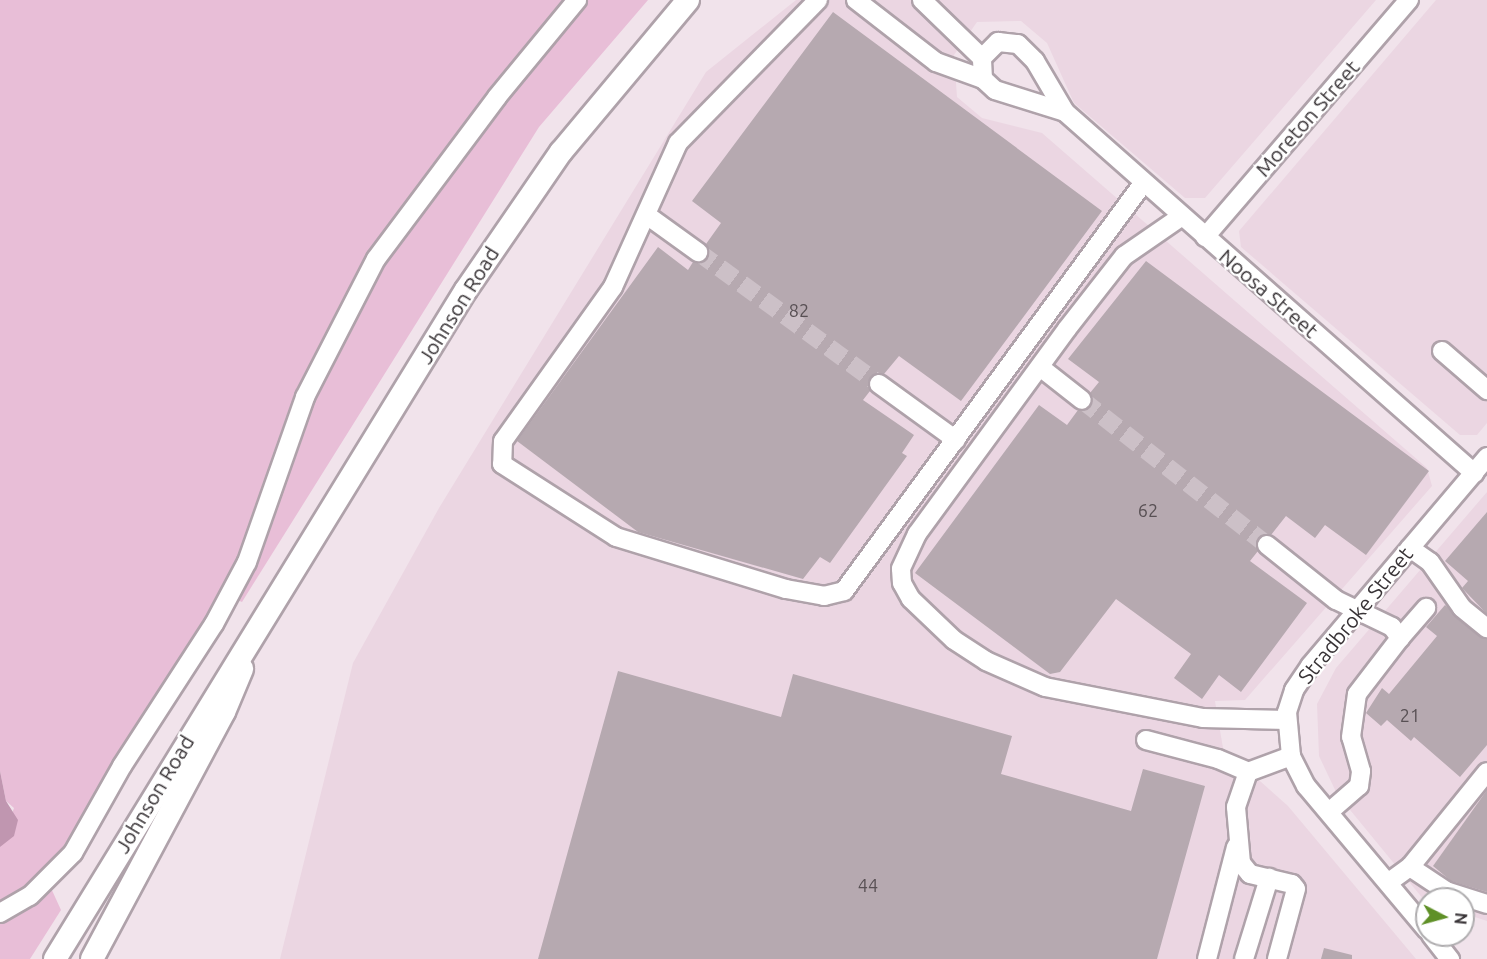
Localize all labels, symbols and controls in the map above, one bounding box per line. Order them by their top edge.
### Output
street label: Moreton Street [1250,55,1364,181]
street label: Johnson Road [412,242,504,368]
street label: Noosa Street [1214,243,1324,343]
house number: 82 [789,299,809,321]
house number: 62 [1138,499,1158,521]
street label: Stradbroke Street [1292,542,1418,688]
house number: 21 [1400,704,1420,726]
street label: Johnson Road [109,730,199,858]
house number: 44 [858,874,878,896]
north arrow [1415,887,1475,947]
text: N [1451,912,1470,926]

